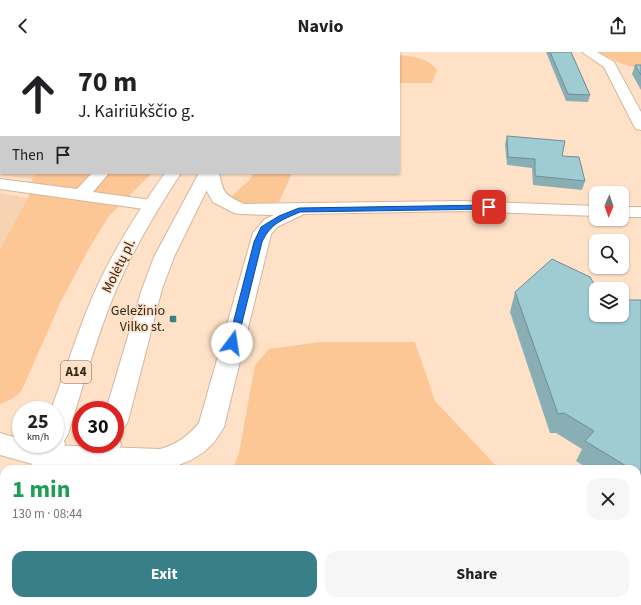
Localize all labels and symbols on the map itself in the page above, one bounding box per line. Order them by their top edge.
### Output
north arrow [589,186,629,226]
pin [472,190,506,224]
street label: Molėtų pl. [97,235,141,297]
place label: Geležinio Vilko st. [111,301,165,337]
marker: Geležinio Vilko st. [168,314,178,324]
position arrow [211,322,253,364]
road number: A14 [61,361,91,383]
speed limit sign: 30 [72,401,124,453]

